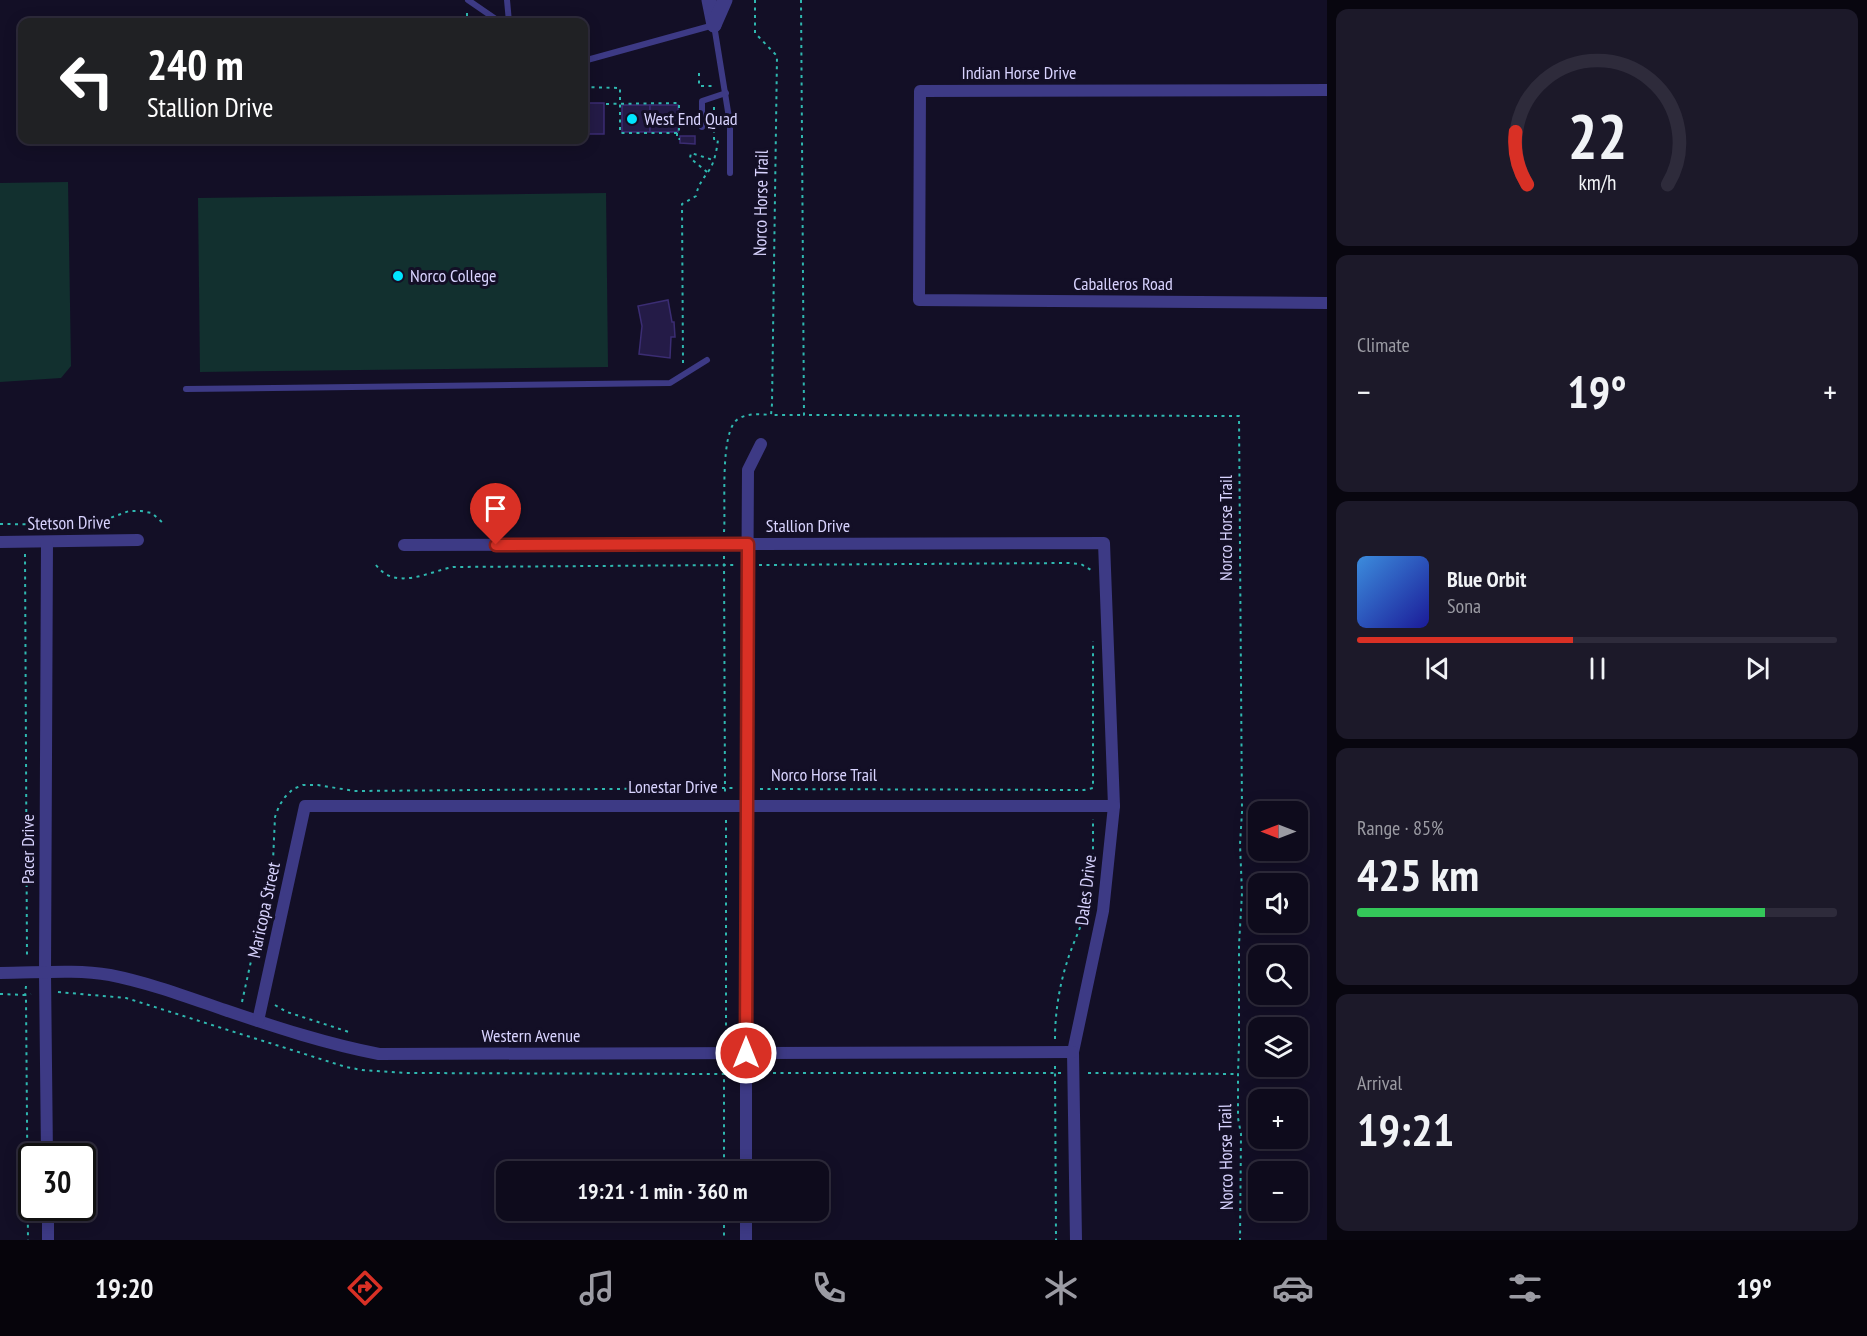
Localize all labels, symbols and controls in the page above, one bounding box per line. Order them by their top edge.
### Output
text: 240 m [147,37,244,92]
icon: left [48,42,126,120]
street label: Indian Horse Drive [961,61,1077,84]
text: Stallion Drive [147,90,274,124]
text: 22 [1567,95,1627,176]
place label: West End Quad [644,107,738,130]
marker: West End Quad [625,112,639,126]
street label: Norco Horse Trail [748,149,773,256]
text: km/h [1578,168,1616,196]
place label: Norco College [410,264,497,287]
marker: Norco College [391,269,405,283]
street label: Caballeros Road [1073,272,1173,295]
text: Climate [1357,332,1410,358]
text: 19° [1567,362,1627,420]
text: − [1357,370,1371,413]
text: + [1823,370,1837,413]
street label: Norco Horse Trail [1214,474,1237,581]
pin [470,483,521,545]
icon: arrive [479,492,512,525]
street label: Stetson Drive [27,510,111,535]
street label: Stallion Drive [766,514,850,537]
text: Blue Orbit [1447,565,1526,593]
text: Sona [1447,593,1481,619]
icon: previous [1421,652,1454,685]
icon: pause [1581,652,1614,685]
icon: next [1741,652,1774,685]
street label: Norco Horse Trail [771,763,878,786]
street label: Lonestar Drive [628,775,718,798]
north arrow [1248,801,1308,861]
map controls [1248,801,1308,1221]
street label: Pacer Drive [16,814,39,884]
text: Range · 85% [1357,815,1444,841]
text: 425 km [1357,845,1479,903]
street label: Dales Drive [1070,853,1101,927]
street label: Maricopa Street [242,860,285,960]
button: sound [1248,873,1308,933]
button: search [1248,945,1308,1005]
button: layers [1248,1017,1308,1077]
position arrow [714,1021,778,1085]
street label: Western Avenue [482,1024,580,1047]
text: Arrival [1357,1070,1402,1096]
button: + [1248,1089,1308,1149]
text: 19:21 [1357,1100,1454,1158]
street label: Norco Horse Trail [1213,1103,1238,1210]
speed limit sign: 30 [18,1143,96,1221]
button: − [1248,1161,1308,1221]
text: 19:21 · 1 min · 360 m [577,1177,748,1205]
icon: directions [344,1267,386,1309]
icon: music [576,1267,618,1309]
icon: phone [808,1267,850,1309]
icon: climate [1040,1267,1082,1309]
icon: car [1272,1267,1314,1309]
icon: filters [1504,1267,1546,1309]
text: 19:20 [95,1271,153,1305]
text: 19° [1736,1271,1772,1305]

